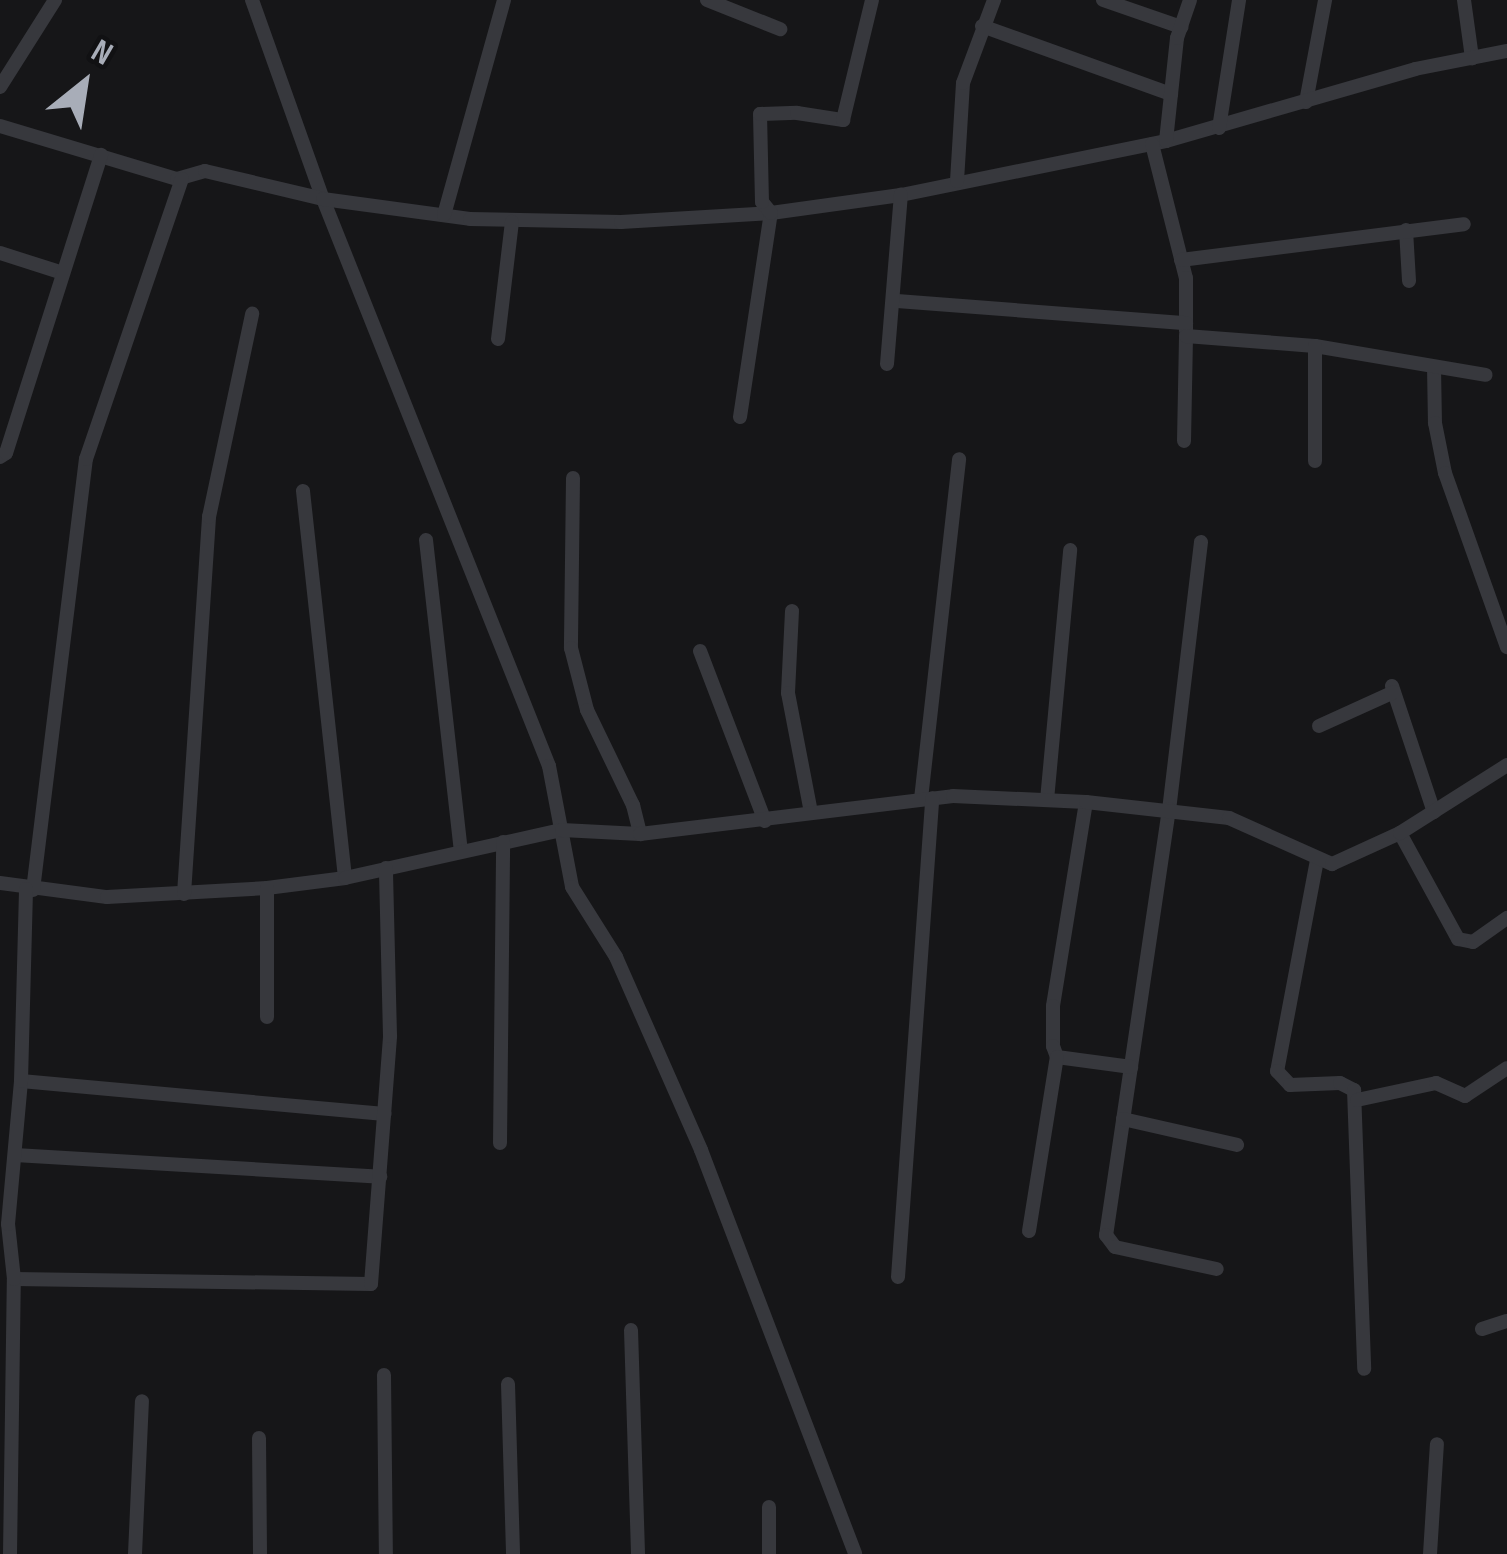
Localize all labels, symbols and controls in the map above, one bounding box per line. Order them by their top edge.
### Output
north arrow [24,24,144,144]
text: N [84,31,120,75]

